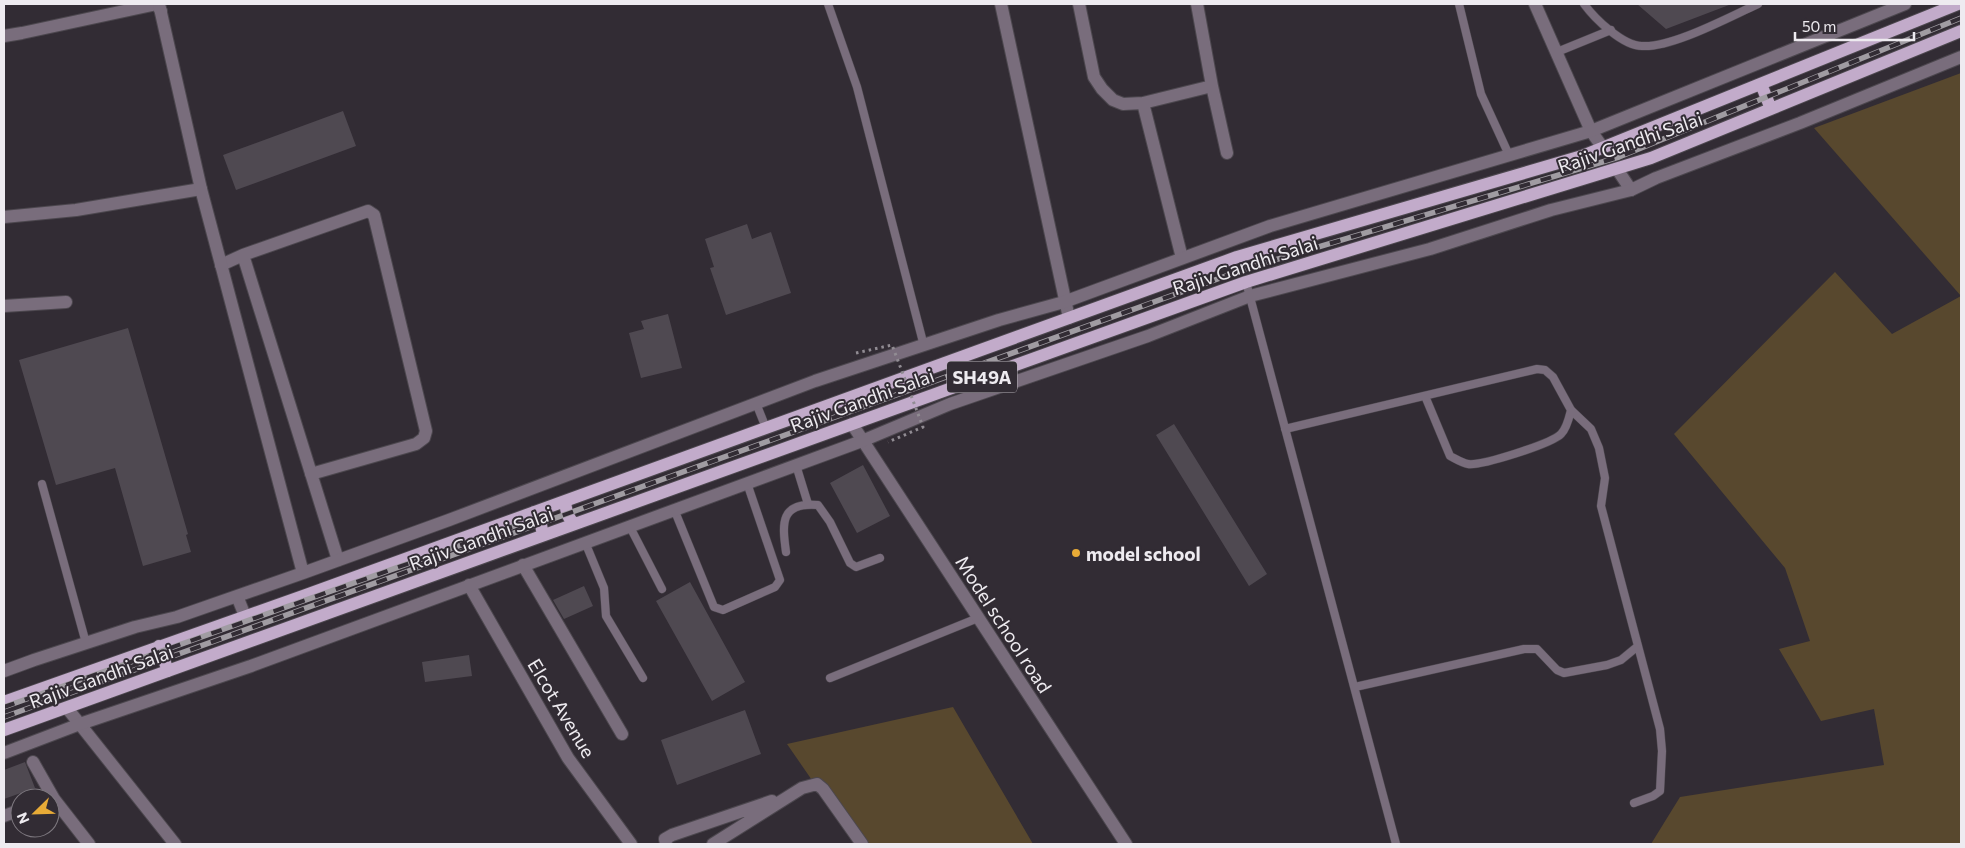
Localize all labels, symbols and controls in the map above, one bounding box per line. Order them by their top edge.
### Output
scale bar [1795,10,1914,42]
text: 50 m [1802,17,1836,35]
street label: Rajiv Gandhi Salai [1555,106,1705,178]
street label: Rajiv Gandhi Salai [1169,231,1321,299]
road number: SH49A [947,362,1017,392]
street label: Rajiv Gandhi Salai [787,363,937,437]
street label: Rajiv Gandhi Salai [406,501,556,575]
place label: model school [1086,542,1201,565]
marker: model school [1070,547,1082,559]
street label: Model school road [951,551,1057,697]
street label: Rajiv Gandhi Salai [26,639,176,713]
street label: Elcot Avenue [523,654,601,762]
north arrow [10,788,60,838]
text: N [13,810,32,826]

